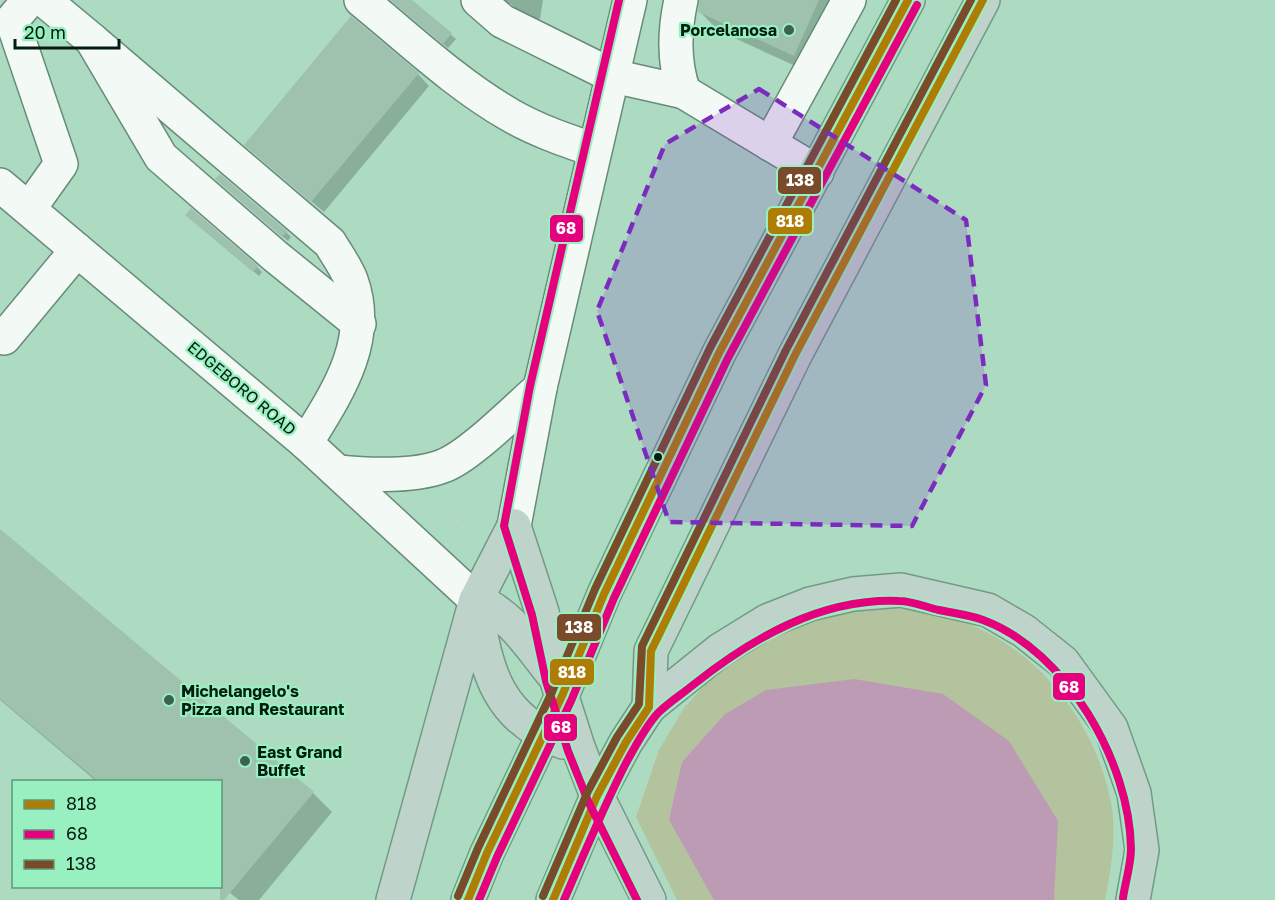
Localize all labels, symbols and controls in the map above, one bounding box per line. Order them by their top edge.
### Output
scale bar [15,12,118,50]
place label: Porcelanosa [680,20,777,40]
text: 20 m [24,21,66,43]
marker: Porcelanosa [782,23,796,37]
line badge: 138 [777,166,822,195]
text: 138 [786,170,814,190]
line badge: 818 [767,207,813,235]
text: 818 [776,211,804,231]
line badge: 68 [549,214,584,243]
text: 68 [556,218,576,238]
street label: EDGEBORO ROAD [184,337,300,439]
unlabelled marker [652,451,664,463]
line badge: 138 [556,613,602,642]
text: 138 [565,617,593,637]
line badge: 818 [549,658,595,686]
text: 818 [558,662,586,682]
line badge: 68 [1052,672,1086,701]
text: 68 [1059,677,1079,697]
place label: Michelangelo's Pizza and Restaurant [181,681,344,719]
marker: Michelangelo's Pizza and Restaurant [162,693,176,707]
line badge: 68 [543,713,578,742]
text: 68 [551,717,571,737]
place label: East Grand Buffet [257,742,342,780]
marker: East Grand Buffet [238,754,252,768]
legend [12,780,222,888]
text: 818 [66,792,97,814]
text: 68 [66,822,88,844]
text: 138 [66,852,96,874]

